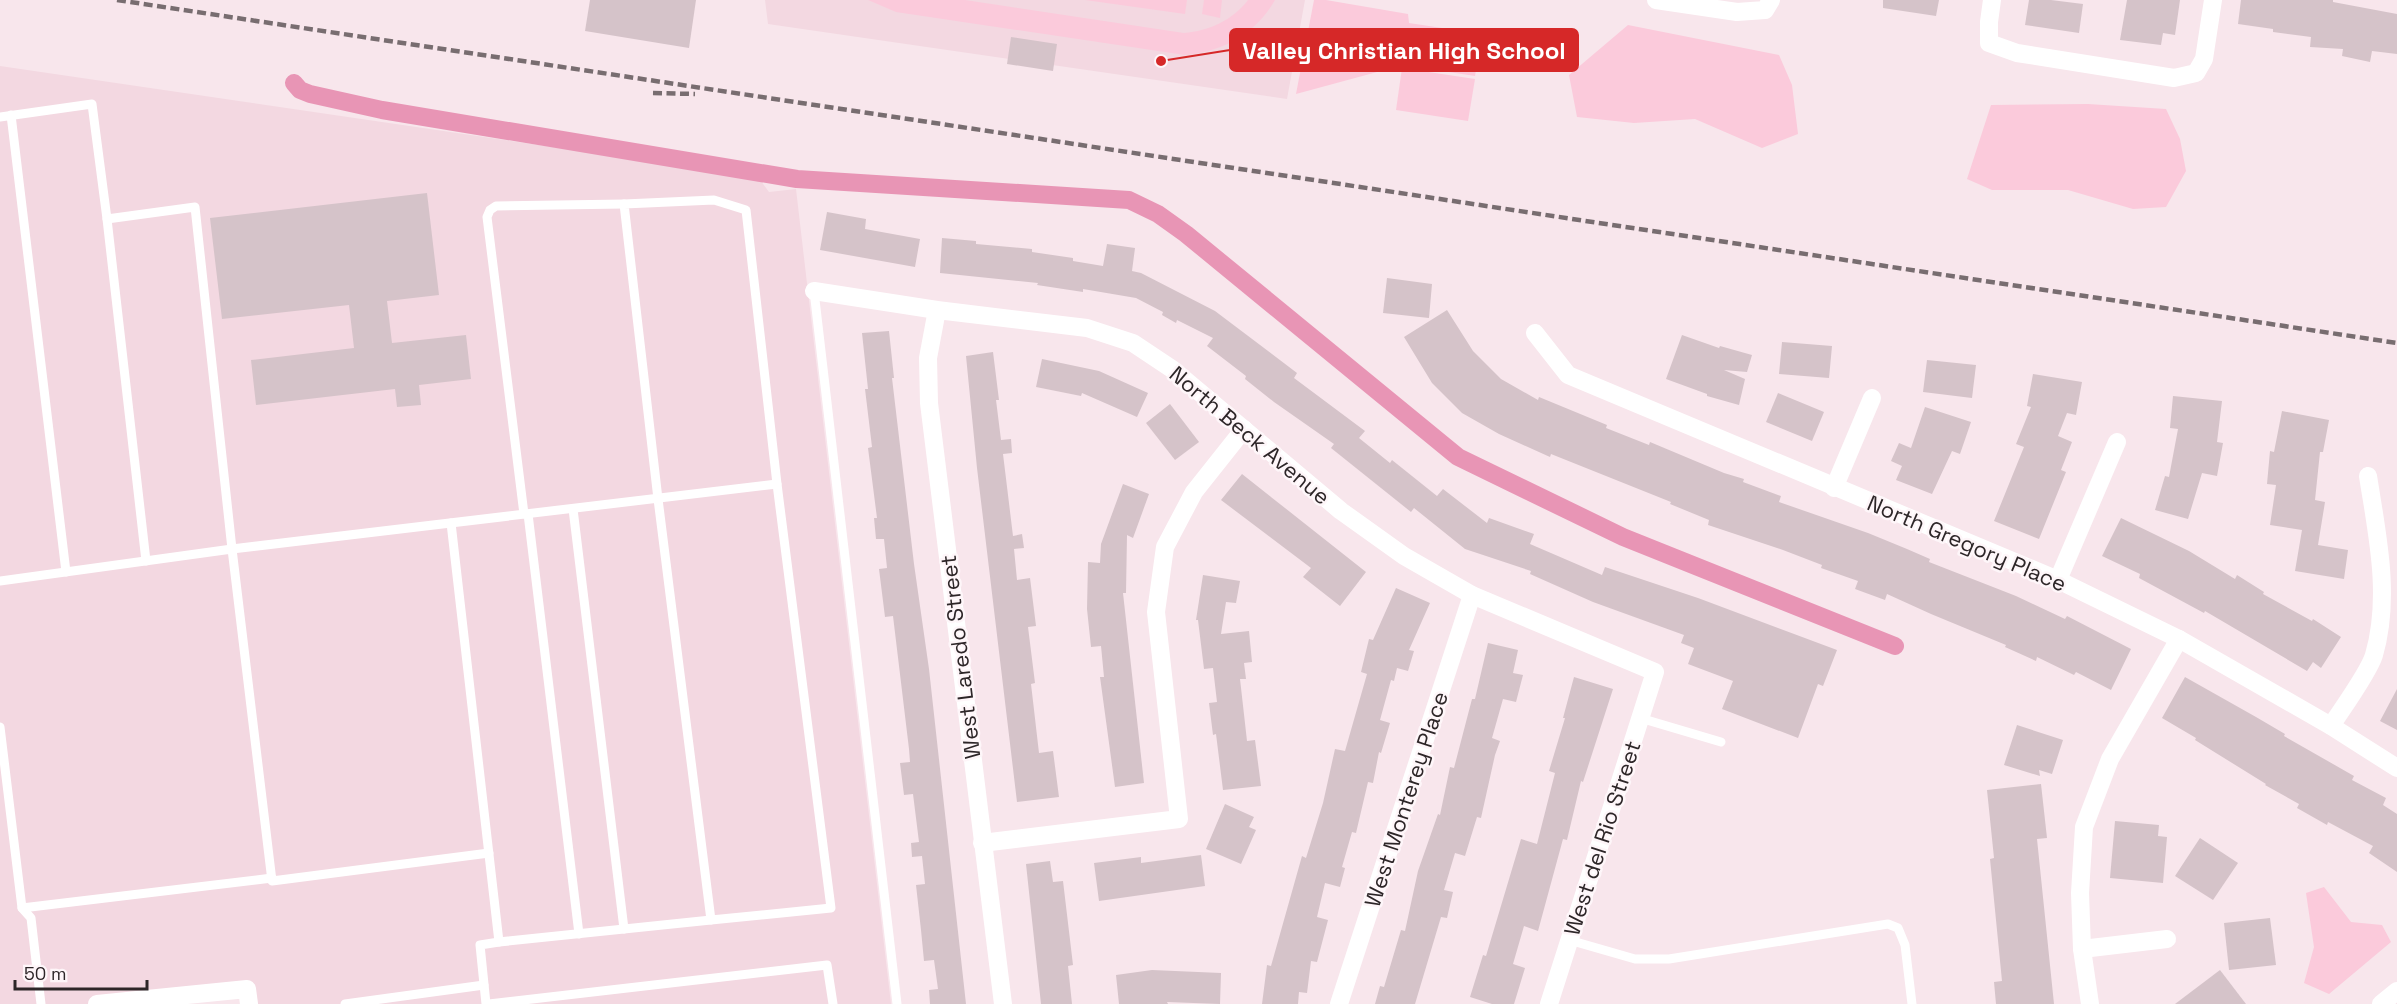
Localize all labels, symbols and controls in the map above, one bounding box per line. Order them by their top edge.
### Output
callout: Valley Christian High School [1230,29,1578,71]
text: Valley Christian High School [1242,35,1566,66]
street label: North Beck Avenue [1164,360,1336,510]
street label: North Gregory Place [1863,488,2071,598]
street label: West Laredo Street [934,553,986,761]
street label: West Monterey Place [1358,688,1454,910]
street label: West del Rio Street [1557,737,1647,939]
scale bar [15,953,147,991]
text: 50 m [24,962,66,985]

